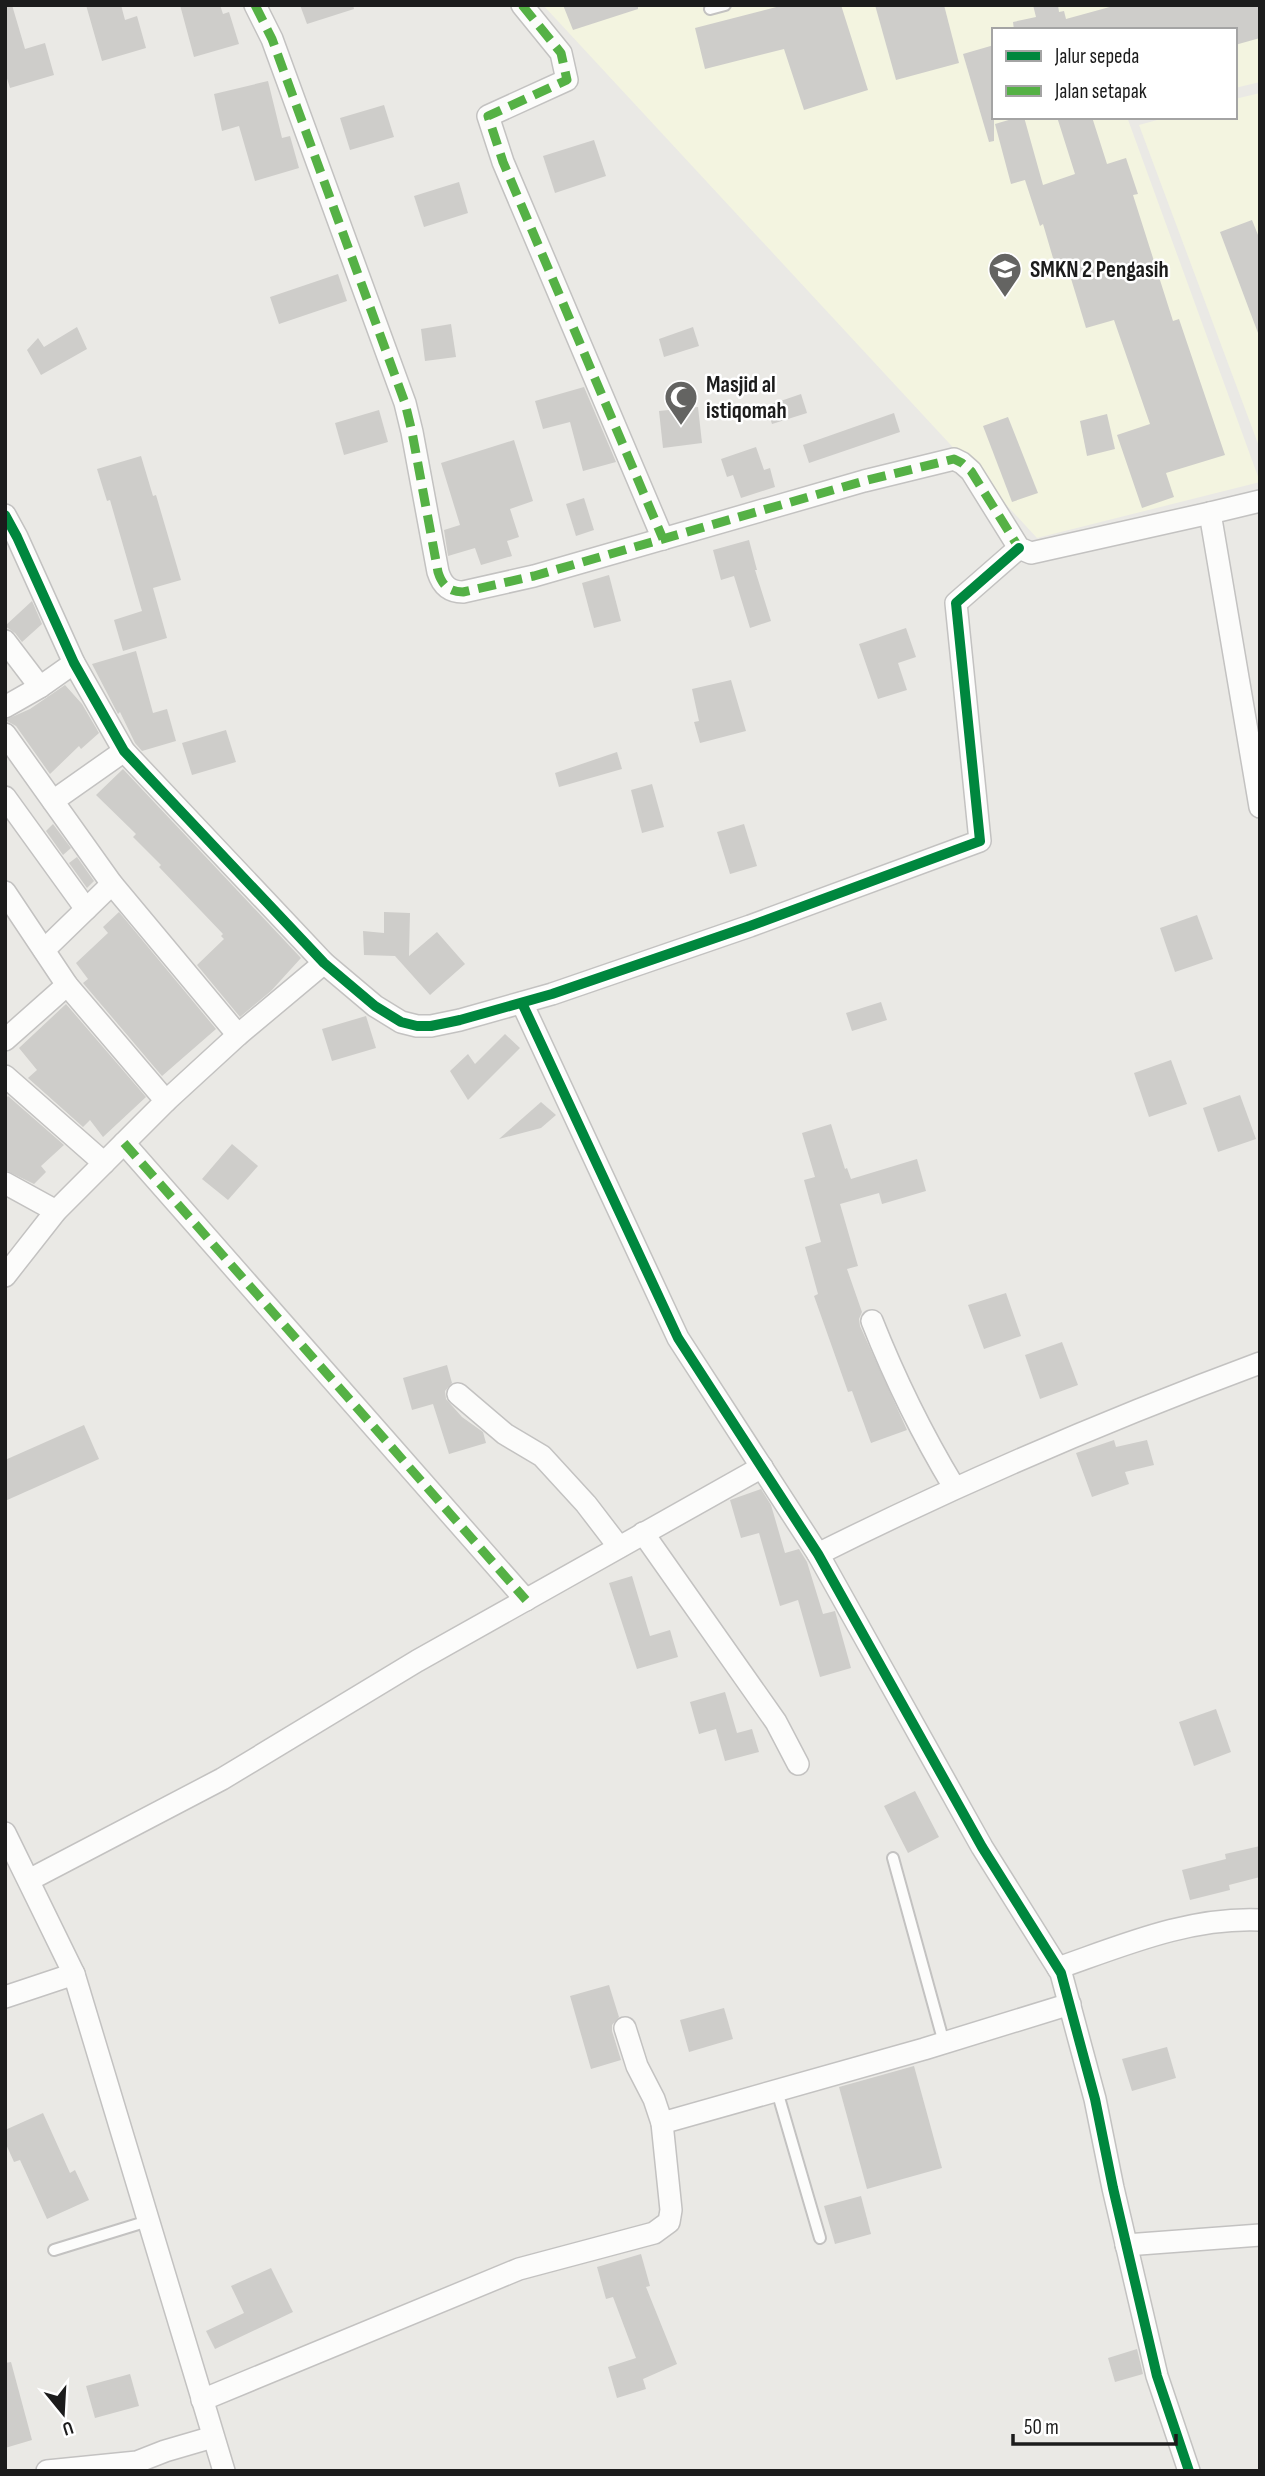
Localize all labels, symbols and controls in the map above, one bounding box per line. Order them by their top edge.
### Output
legend [992,28,1237,119]
text: Jalur sepeda [1054,44,1139,69]
text: Jalan setapak [1054,79,1147,104]
school or university icon: SMKN 2 Pengasih [986,250,1024,299]
place label: SMKN 2 Pengasih [1030,256,1169,284]
place label: Masjid al istiqomah [706,371,787,425]
mosque icon: Masjid al istiqomah [662,378,700,427]
north arrow [28,2378,98,2448]
scale bar [1013,2402,1176,2446]
text: U [60,2415,76,2440]
text: 50 m [1024,2415,1059,2440]

